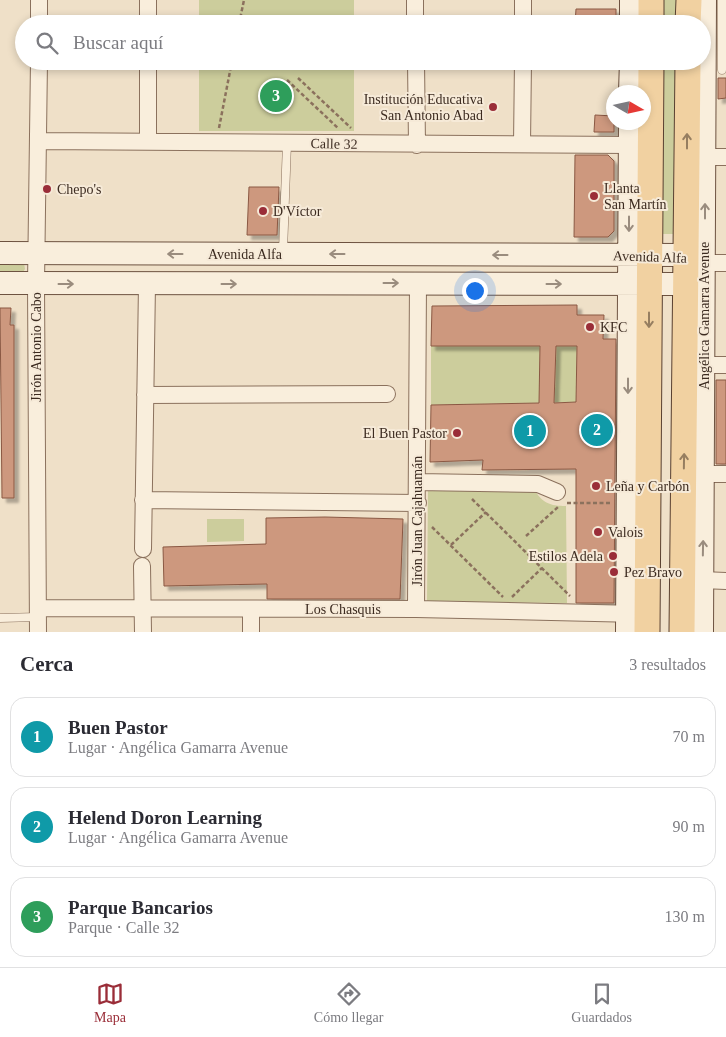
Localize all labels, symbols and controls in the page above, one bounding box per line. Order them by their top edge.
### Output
search box [15,15,711,70]
icon: search [33,29,61,57]
text: Buscar aquí [73,32,163,53]
pin: 3 [260,77,292,115]
north arrow [606,85,651,130]
place label: Institución Educativa San Antonio Abad [364,92,484,123]
marker: Institución Educativa San Antonio Abad [487,101,499,113]
one-way arrow [682,133,692,150]
street label: Calle 32 [310,136,358,152]
place label: Llanta San Martín [604,181,667,212]
place label: Chepo's [57,182,102,197]
marker: Chepo's [41,183,53,195]
marker: Llanta San Martín [588,190,600,202]
one-way arrow [700,203,710,220]
place label: D'Víctor [273,204,322,219]
marker: D'Víctor [257,205,269,217]
one-way arrow [624,215,634,231]
street label: Angélica Gamarra Avenue [697,242,712,390]
street label: Avenida Alfa [208,247,283,262]
street label: Avenida Alfa [613,248,688,266]
one-way arrow [167,249,184,259]
one-way arrow [330,249,346,259]
one-way arrow [492,250,508,260]
one-way arrow [382,278,399,288]
your location [462,278,488,304]
one-way arrow [58,279,74,289]
one-way arrow [220,279,236,289]
one-way arrow [545,279,561,289]
street label: Jirón Antonio Cabo [29,292,44,402]
one-way arrow [644,312,654,328]
place label: KFC [600,320,627,335]
marker: KFC [584,321,596,333]
one-way arrow [623,378,633,394]
pin: 2 [581,411,613,449]
pin: 1 [514,412,546,450]
place label: El Buen Pastor [363,426,447,441]
marker: El Buen Pastor [451,427,463,439]
one-way arrow [679,453,689,470]
street label: Jirón Juan Cajahuamán [410,456,425,586]
place label: Leña y Carbón [606,479,689,494]
marker: Leña y Carbón [590,480,602,492]
place label: Valois [608,525,643,540]
marker: Valois [592,526,604,538]
one-way arrow [698,541,708,557]
place label: Estilos Adela [529,549,604,564]
marker: Estilos Adela [607,550,619,562]
place label: Pez Bravo [624,565,682,580]
marker: Pez Bravo [608,566,620,578]
street label: Los Chasquis [305,602,381,617]
text: Cerca [20,652,73,676]
text: 3 resultados [629,656,706,673]
text: Buen Pastor [68,717,168,738]
text: 1 [33,728,41,745]
text: 70 m [673,728,705,745]
text: Lugar · Angélica Gamarra Avenue [68,739,288,756]
text: Helend Doron Learning [68,807,262,828]
text: 2 [33,818,41,835]
text: 90 m [673,818,705,835]
text: Lugar · Angélica Gamarra Avenue [68,829,288,846]
text: Parque Bancarios [68,897,213,918]
text: 3 [33,908,41,925]
text: 130 m [665,908,705,925]
text: Parque · Calle 32 [68,919,180,936]
tab: Mapa [94,980,126,1026]
tab: Cómo llegar [314,980,383,1026]
tab: Guardados [571,980,632,1026]

